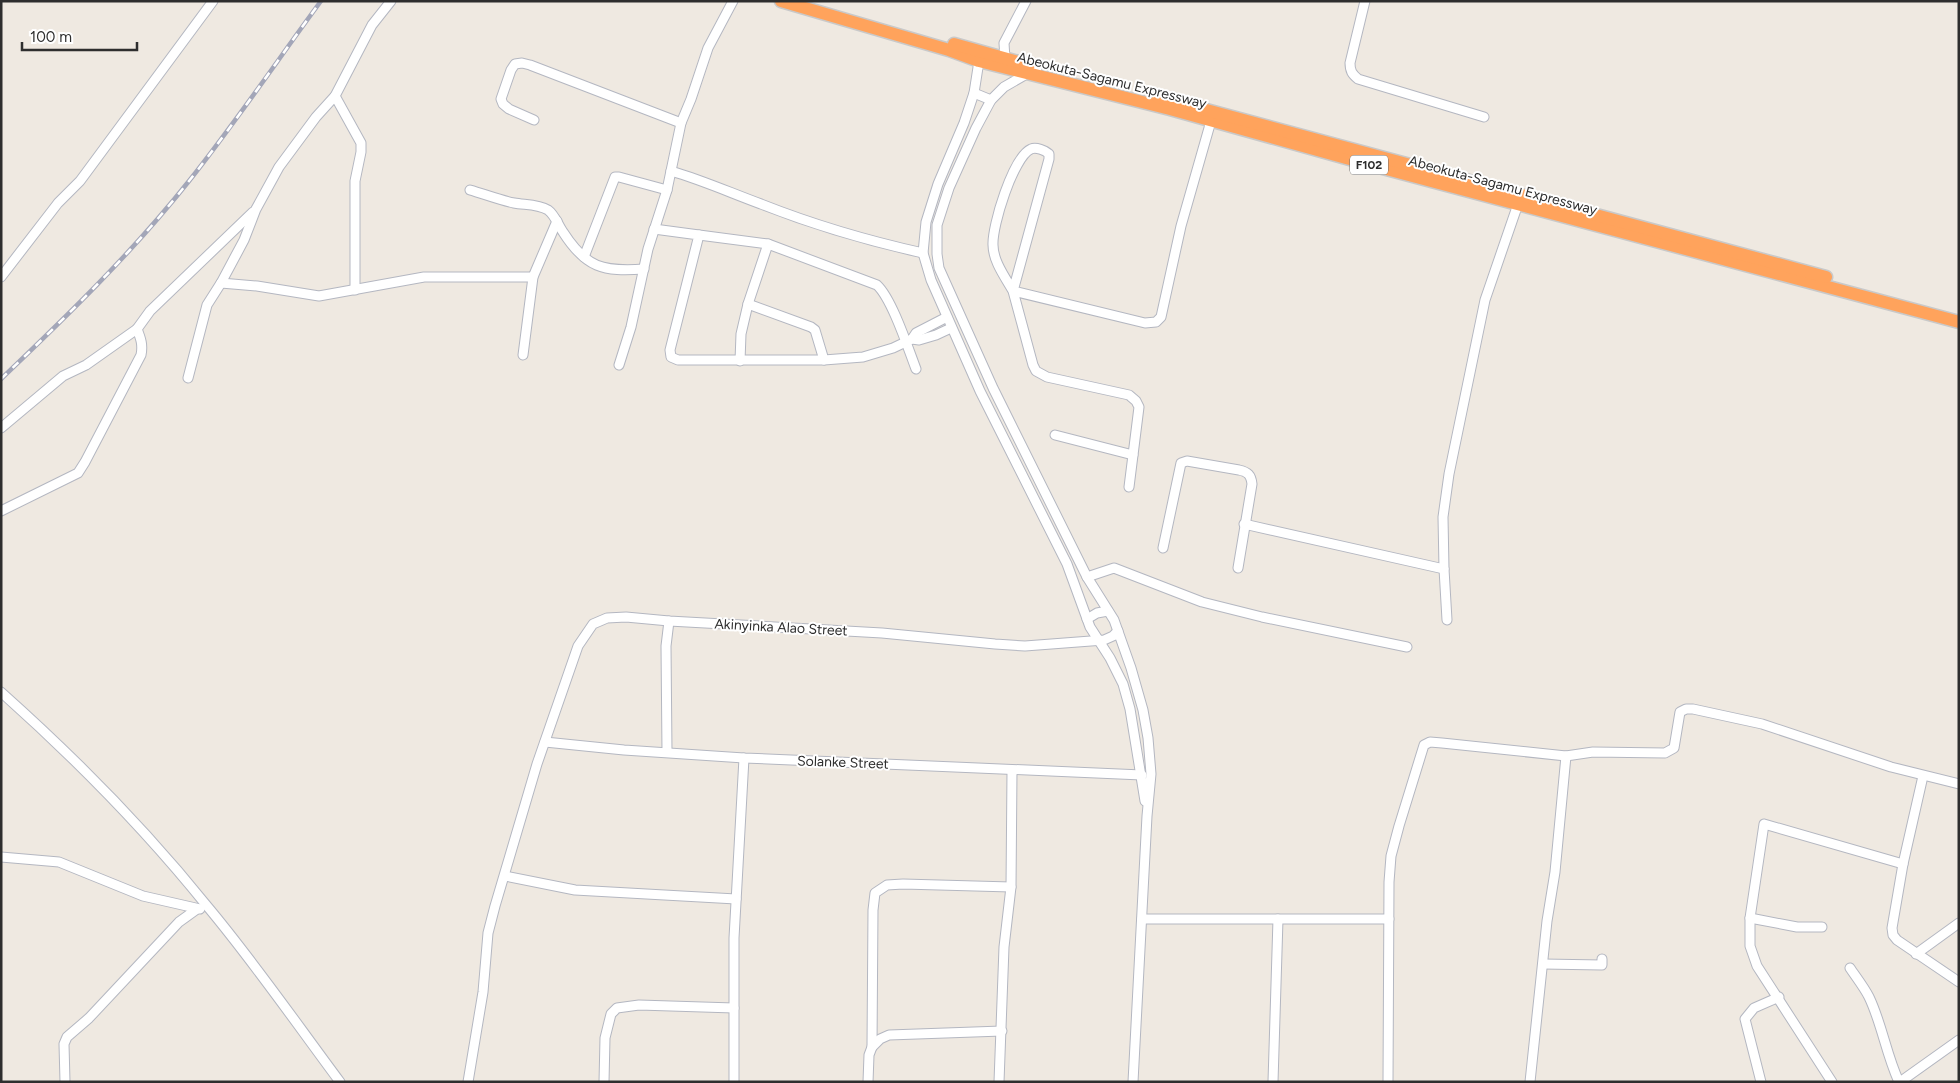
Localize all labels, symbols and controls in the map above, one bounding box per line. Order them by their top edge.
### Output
scale bar [22,20,138,52]
text: 100 m [30,28,72,46]
street label: Abeokuta-Sagamu Expressway [1016,49,1209,112]
street label: Abeokuta-Sagamu Expressway [1407,152,1600,219]
road number: F102 [1350,156,1388,174]
street label: Akinyinka Alao Street [714,616,848,639]
street label: Solanke Street [797,752,889,773]

